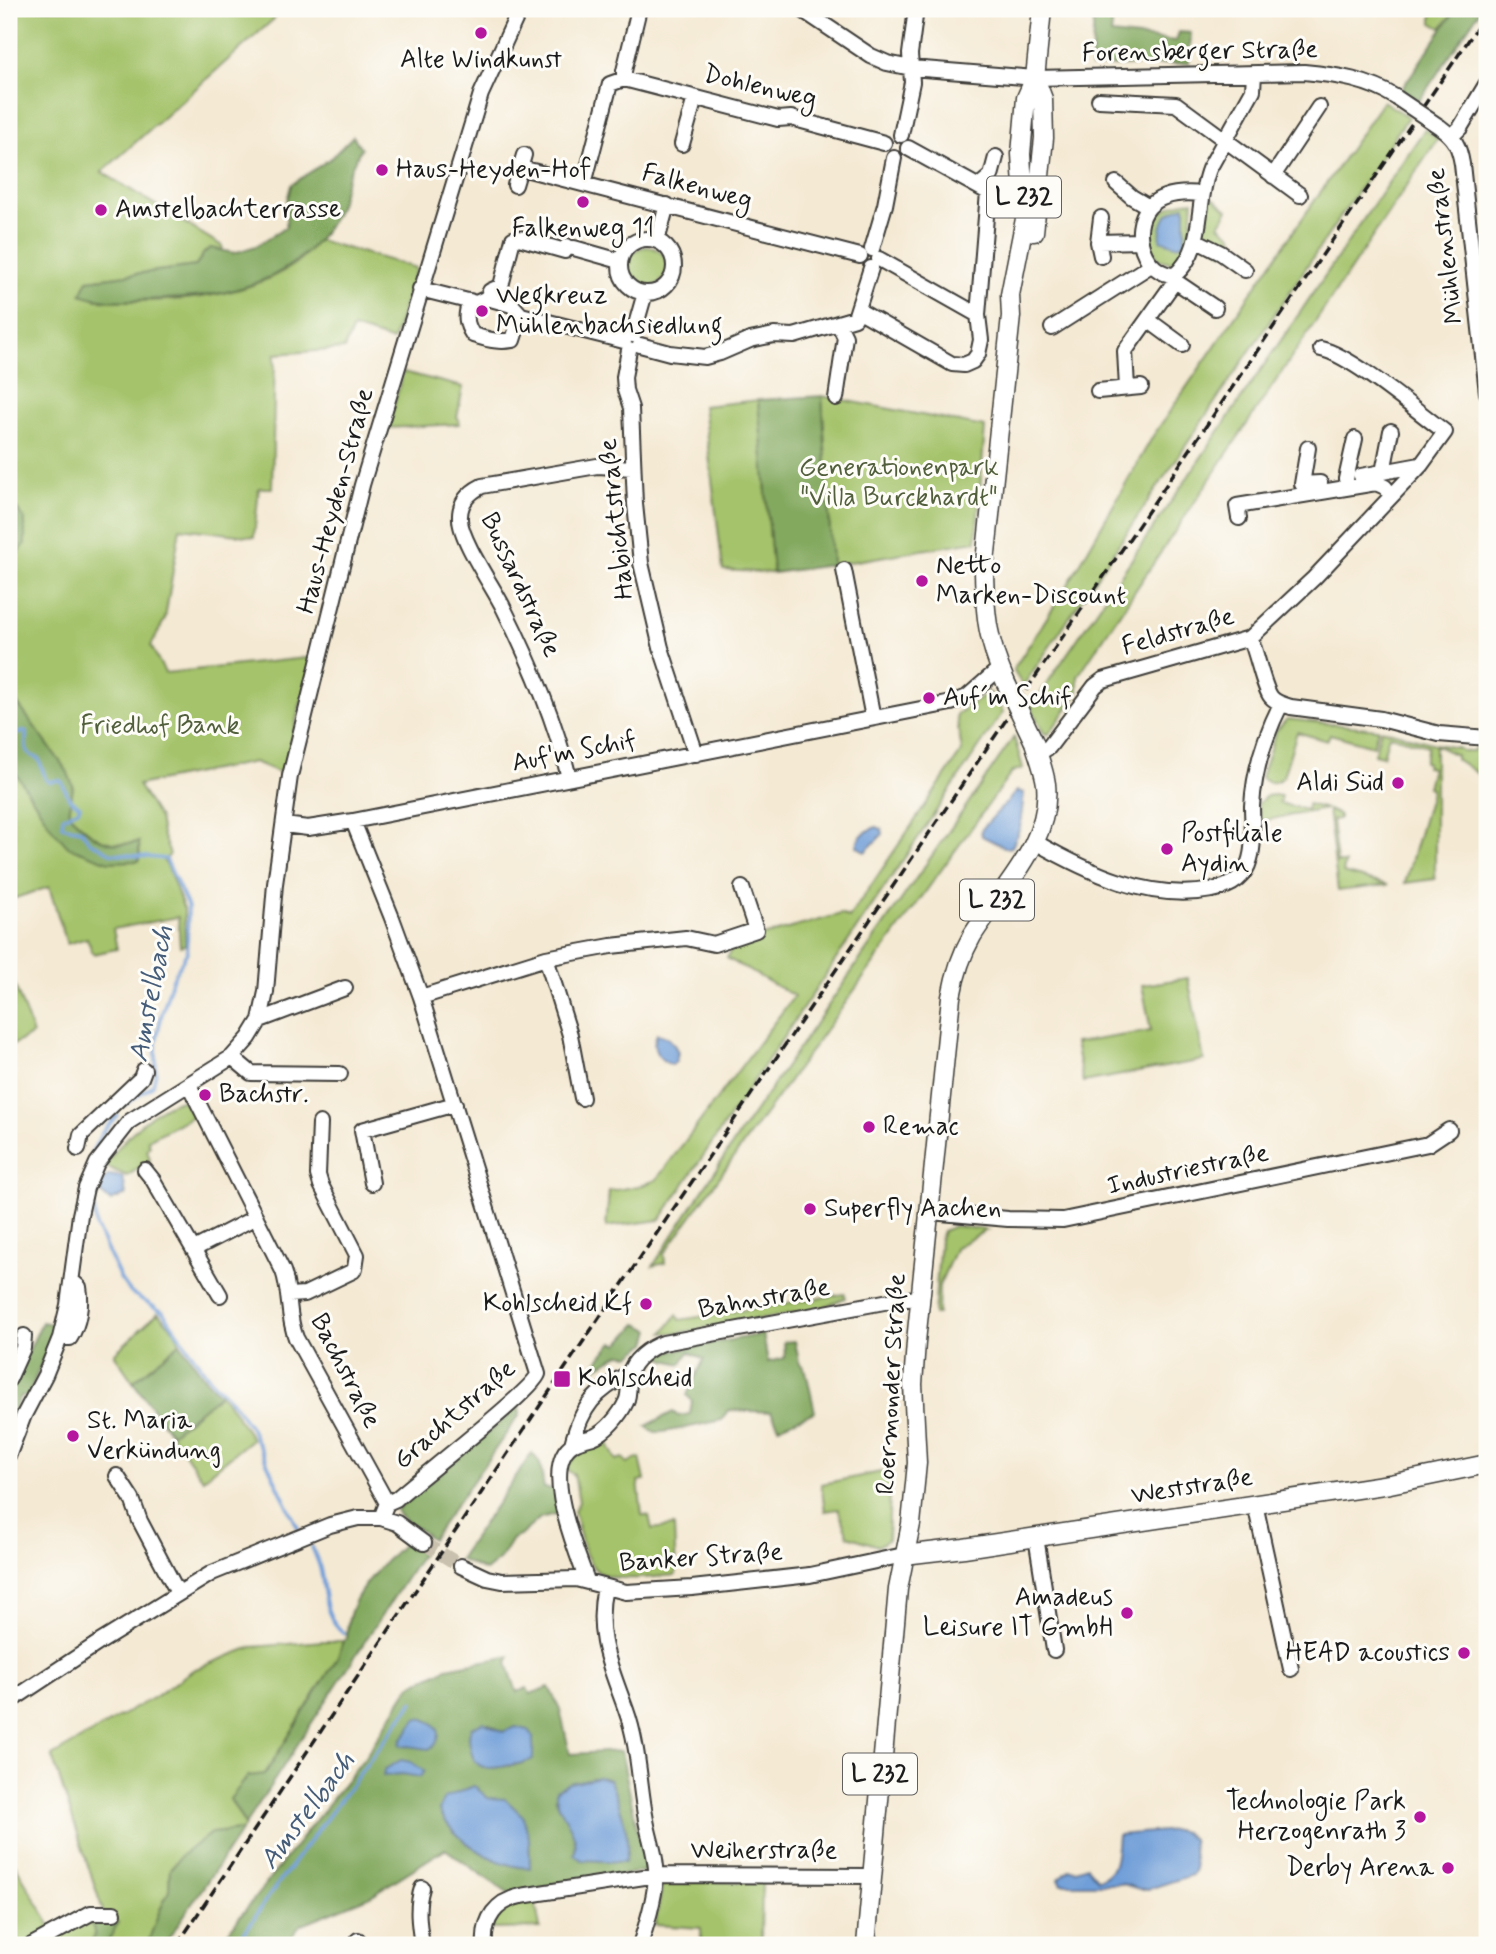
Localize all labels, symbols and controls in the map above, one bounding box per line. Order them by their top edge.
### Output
marker: Alte Windkunst [473,25,489,41]
street label: Forensberger Straße [1082,33,1319,74]
place label: Alte Windkunst [400,43,562,77]
street label: Dohlenweg [699,57,820,118]
place label: Haus-Heyden-Hof [396,153,591,187]
street label: Falkenweg [638,156,756,220]
marker: Haus-Heyden-Hof [374,162,390,178]
street label: Mühlenstraße [1420,166,1472,326]
road number: L 232 [987,176,1061,218]
place label: Amstelbachterrasse [115,193,341,227]
marker: Falkenweg 11 [575,194,591,210]
marker: Amstelbachterrasse [93,202,109,218]
place label: Falkenweg 11 [512,212,654,248]
place label: Wegkreuz Mühlenbachsiedlung [496,279,723,346]
marker: Wegkreuz Mühlenbachsiedlung [474,303,490,319]
street label: Haus-Heyden-Straße [290,384,383,618]
street label: Habichtstraße [592,437,642,601]
park label: Generationenpark "Villa Burckhardt" [799,451,999,515]
street label: Bussardstraße [472,507,568,663]
place label: Netto Marken-Discount [936,549,1126,613]
marker: Netto Marken-Discount [914,573,930,589]
street label: Feldstraße [1118,600,1238,664]
place label: Auf´m Schif [943,681,1072,715]
marker: Auf´m Schif [921,690,937,706]
park label: Friedhof Bank [80,709,240,743]
street label: Auf'm Schif [509,723,639,781]
place label: Aldi Süd [1296,766,1384,800]
marker: Aldi Süd [1390,775,1406,791]
place label: Postfiliale Aydin [1181,817,1283,881]
marker: Postfiliale Aydin [1159,841,1175,857]
road number: L 232 [960,880,1034,920]
water label: Amstelbach [121,923,183,1065]
place label: Bachstr. [219,1078,309,1112]
marker: Bachstr. [197,1087,213,1103]
place label: Remac [883,1110,959,1144]
marker: Remac [861,1119,877,1135]
street label: Industriestraße [1104,1136,1272,1204]
place label: Superfly Aachen [824,1192,1001,1226]
marker: Superfly Aachen [802,1201,818,1217]
street label: Bahnstraße [695,1271,833,1327]
street label: Roermonder Straße [869,1272,915,1496]
place label: Kohlscheid Kf [483,1287,632,1321]
marker: Kohlscheid Kf [638,1296,654,1312]
street label: Bachstraße [302,1308,389,1434]
street label: Grachtstraße [387,1352,523,1478]
place label: Kohlscheid [578,1362,692,1396]
marker: Kohlscheid [552,1369,572,1389]
place label: St. Maria Verkündung [87,1404,221,1468]
marker: St. Maria Verkündung [65,1428,81,1444]
street label: Weststraße [1129,1461,1255,1513]
street label: Banker Straße [618,1535,784,1581]
place label: Amadeus Leisure IT GmbH [923,1581,1113,1645]
marker: Amadeus Leisure IT GmbH [1119,1605,1135,1621]
place label: HEAD acoustics [1285,1636,1450,1670]
marker: HEAD acoustics [1456,1645,1472,1661]
water label: Amstelbach [252,1745,364,1877]
road number: L 232 [843,1754,917,1794]
place label: Technologie Park Herzogenrath 3 [1226,1785,1406,1849]
marker: Technologie Park Herzogenrath 3 [1412,1809,1428,1825]
street label: Weiherstraße [691,1834,838,1868]
place label: Derby Arena [1286,1851,1434,1885]
marker: Derby Arena [1440,1860,1456,1876]

